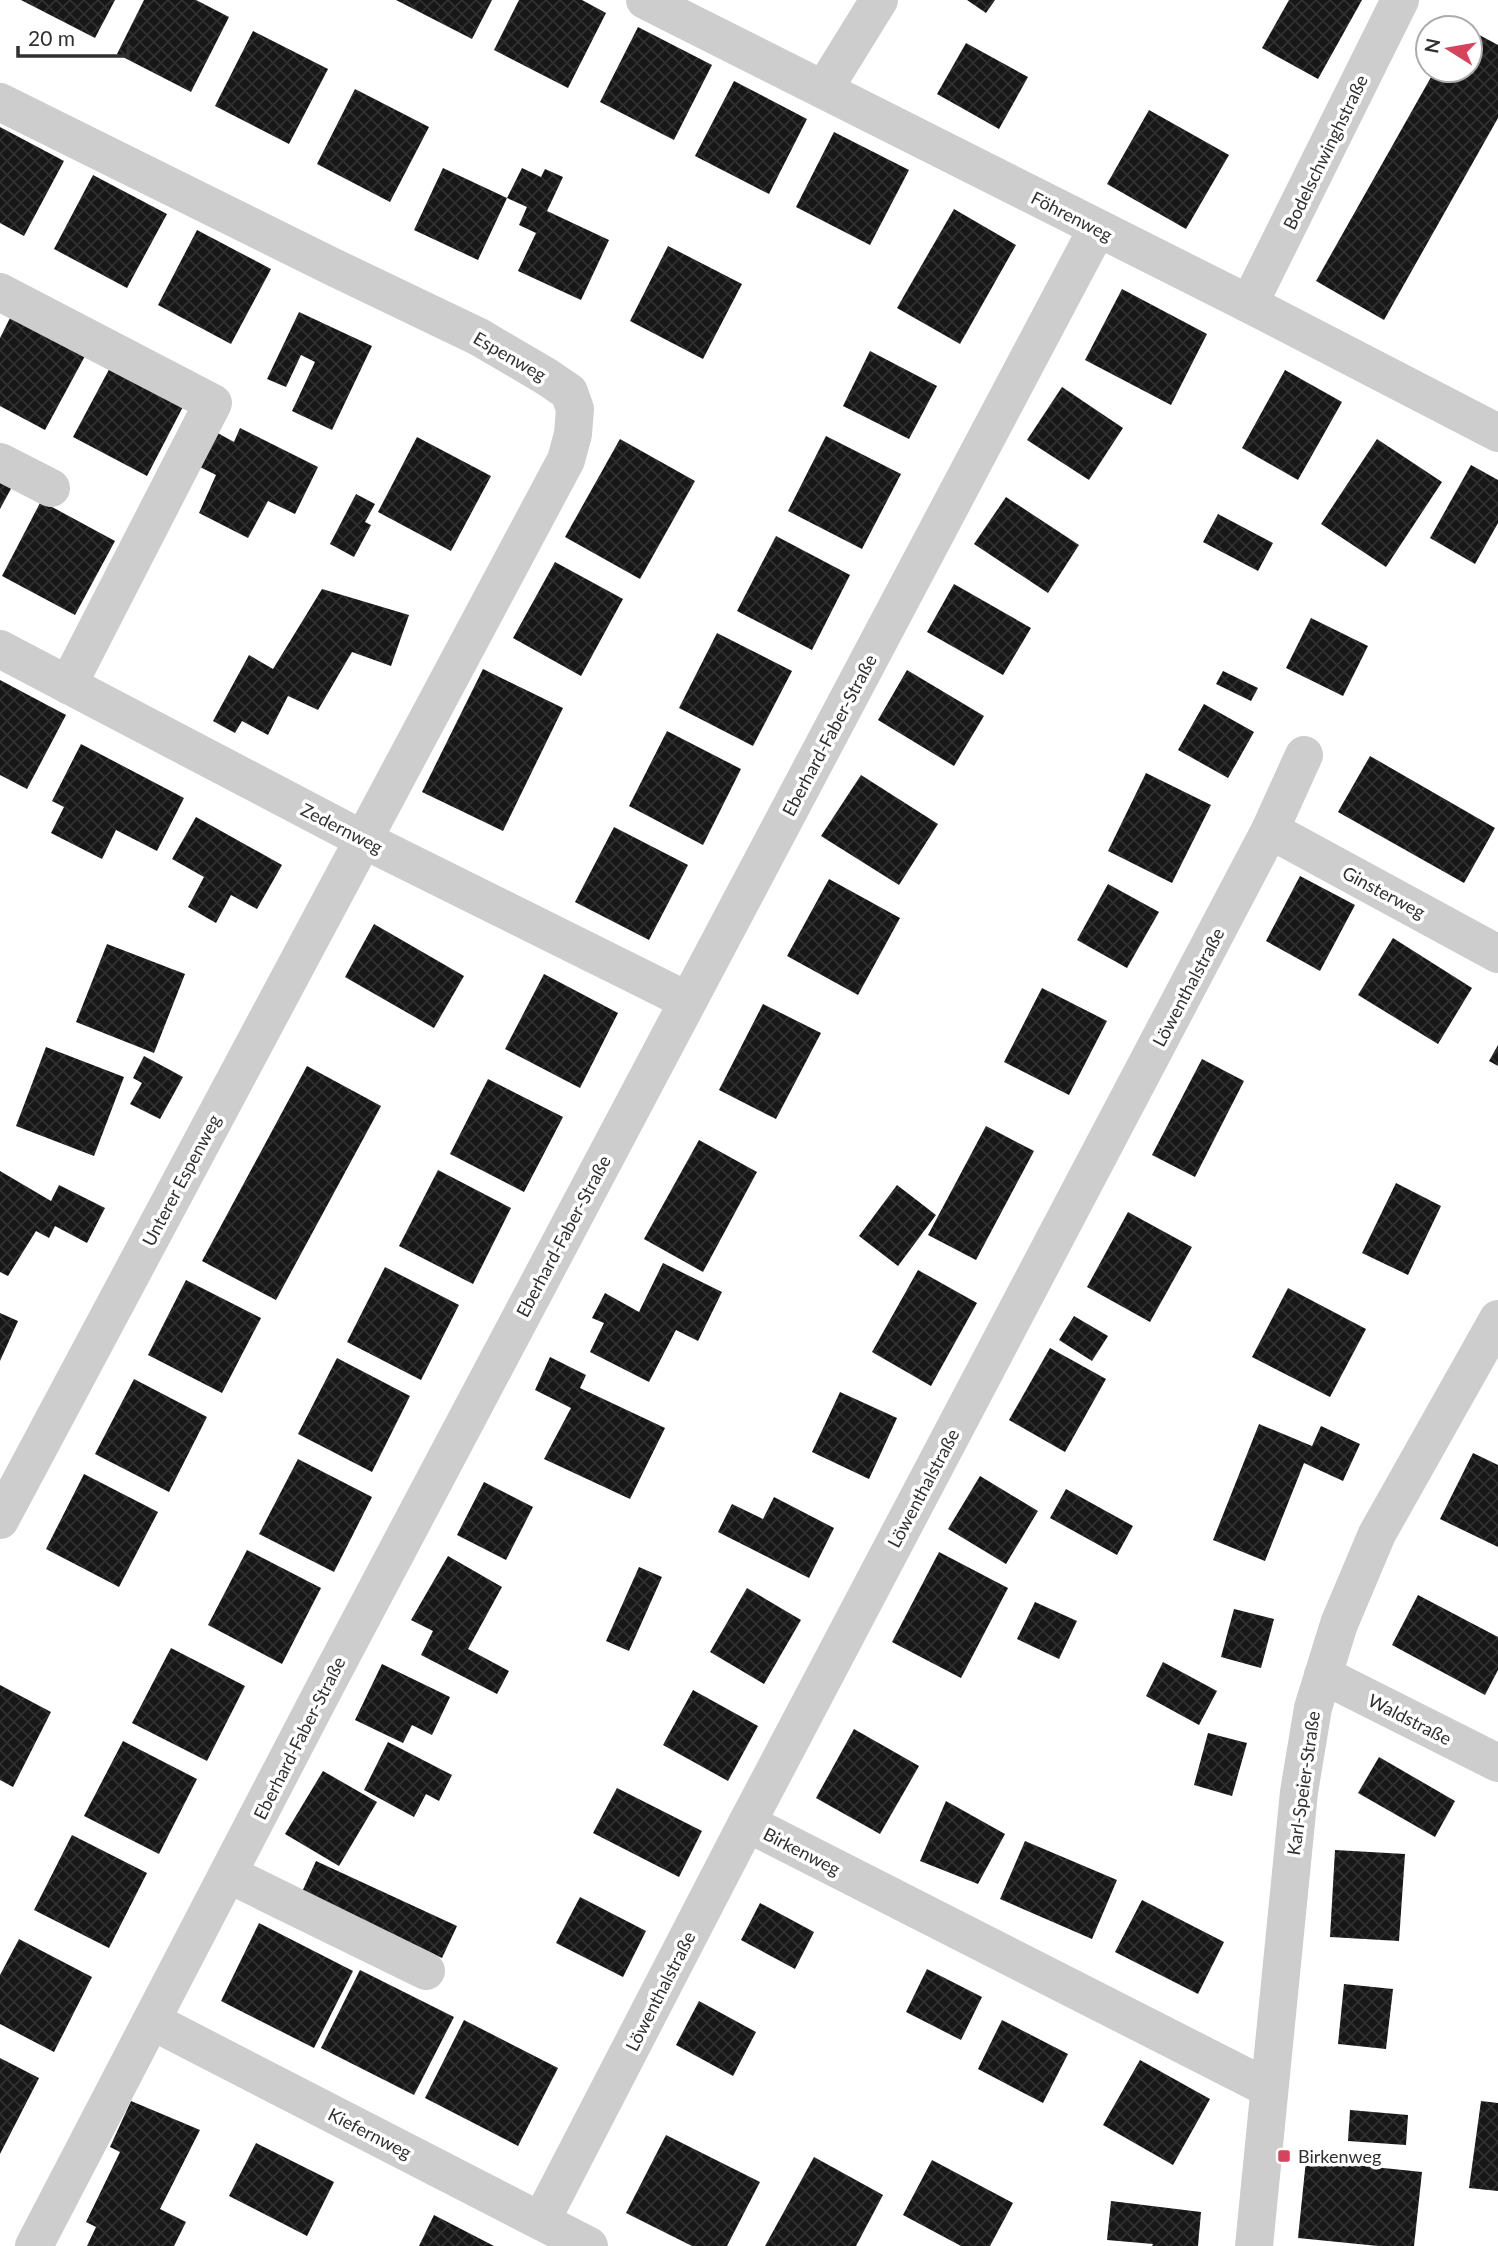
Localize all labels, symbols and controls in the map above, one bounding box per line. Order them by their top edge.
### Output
scale bar [18,14,128,58]
north arrow [1414,14,1484,84]
text: 20 m [28,25,75,50]
text: N [1419,36,1445,55]
street label: Bodelschwinghstraße [1278,71,1372,233]
street label: Föhrenweg [1028,186,1116,246]
street label: Espenweg [470,326,550,386]
street label: Eberhard-Faber-Straße [777,650,881,820]
street label: Zedernweg [297,798,387,858]
street label: Ginsterweg [1339,861,1429,923]
street label: Löwenthalstraße [1147,924,1229,1050]
street label: Unterer Espenweg [137,1110,225,1250]
street label: Eberhard-Faber-Straße [511,1151,615,1321]
street label: Löwenthalstraße [882,1425,964,1551]
street label: Eberhard-Faber-Straße [248,1653,350,1823]
street label: Waldstraße [1365,1689,1455,1749]
street label: Karl-Speier-Straße [1282,1710,1324,1856]
street label: Birkenweg [760,1822,844,1880]
street label: Löwenthalstraße [620,1927,700,2055]
street label: Kiefernweg [325,2103,415,2163]
place label: Birkenweg [1298,2145,1381,2167]
marker: Birkenweg [1276,2148,1292,2164]

